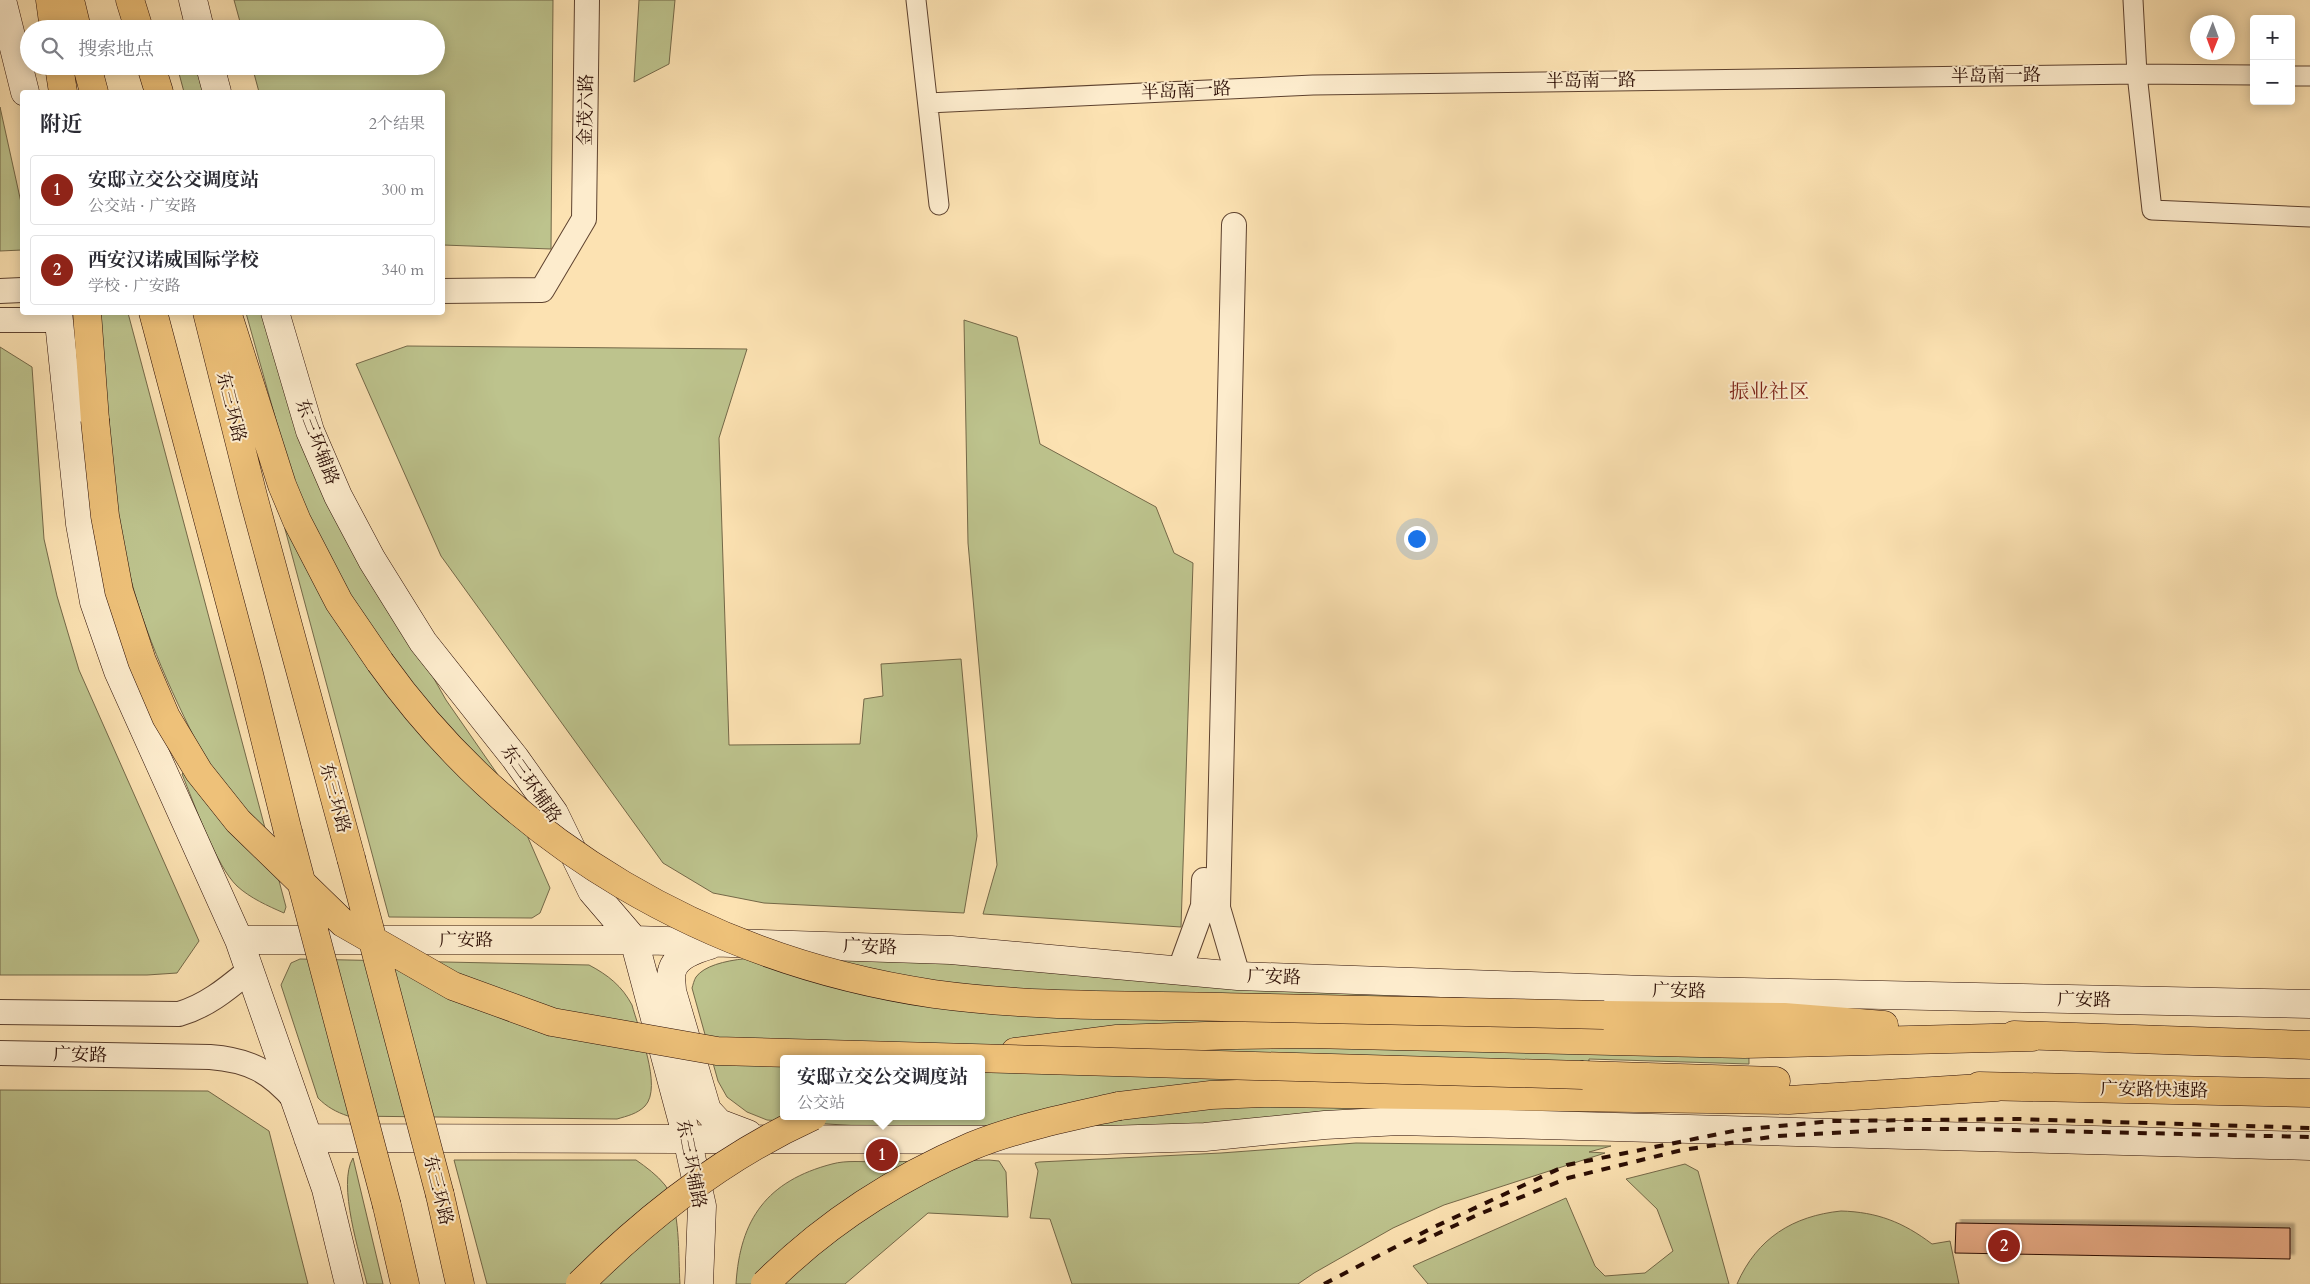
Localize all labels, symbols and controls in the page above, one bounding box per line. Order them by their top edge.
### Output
north arrow [2190,15,2235,60]
map controls [2250,15,2295,105]
button: + [2250,15,2295,60]
search box [20,20,445,75]
icon: search [38,34,66,62]
text: 搜索地点 [78,36,154,62]
button: − [2250,60,2295,105]
street label: 半岛南一路 [1951,63,2041,89]
street label: 半岛南一路 [1546,68,1636,94]
street label: 金茂六路 [573,74,599,146]
street label: 半岛南一路 [1140,76,1232,106]
text: 附近 [40,110,82,139]
text: 2个结果 [369,113,425,135]
text: 安邸立交公交调度站 [88,167,259,193]
text: 1 [53,179,61,201]
text: 300 m [382,179,424,201]
text: 公交站 · 广安路 [88,195,197,217]
text: 西安汉诺威国际学校 [88,247,259,273]
text: 2 [53,259,61,281]
text: 340 m [382,259,424,281]
text: 学校 · 广安路 [88,275,181,297]
street label: 东三环路 [210,369,252,445]
district label: 振业社区 [1729,378,1809,405]
street label: 东三环辅路 [289,396,345,488]
your location [1404,526,1430,552]
street label: 东三环辅路 [495,740,567,828]
street label: 东三环路 [314,760,356,836]
street label: 广安路 [439,928,493,953]
street label: 广安路 [843,934,897,960]
street label: 广安路 [1247,964,1301,990]
street label: 广安路 [1652,978,1706,1004]
street label: 广安路 [2057,987,2111,1013]
street label: 广安路 [53,1042,107,1068]
popup [780,1055,985,1120]
text: 安邸立交公交调度站 [797,1064,968,1090]
street label: 广安路快速路 [2100,1077,2208,1103]
text: 公交站 [797,1092,845,1114]
street label: 东三环辅路 [670,1117,712,1211]
pin: 1 [866,1136,898,1174]
street label: 东三环路 [417,1152,459,1228]
pin: 2 [1988,1227,2020,1265]

